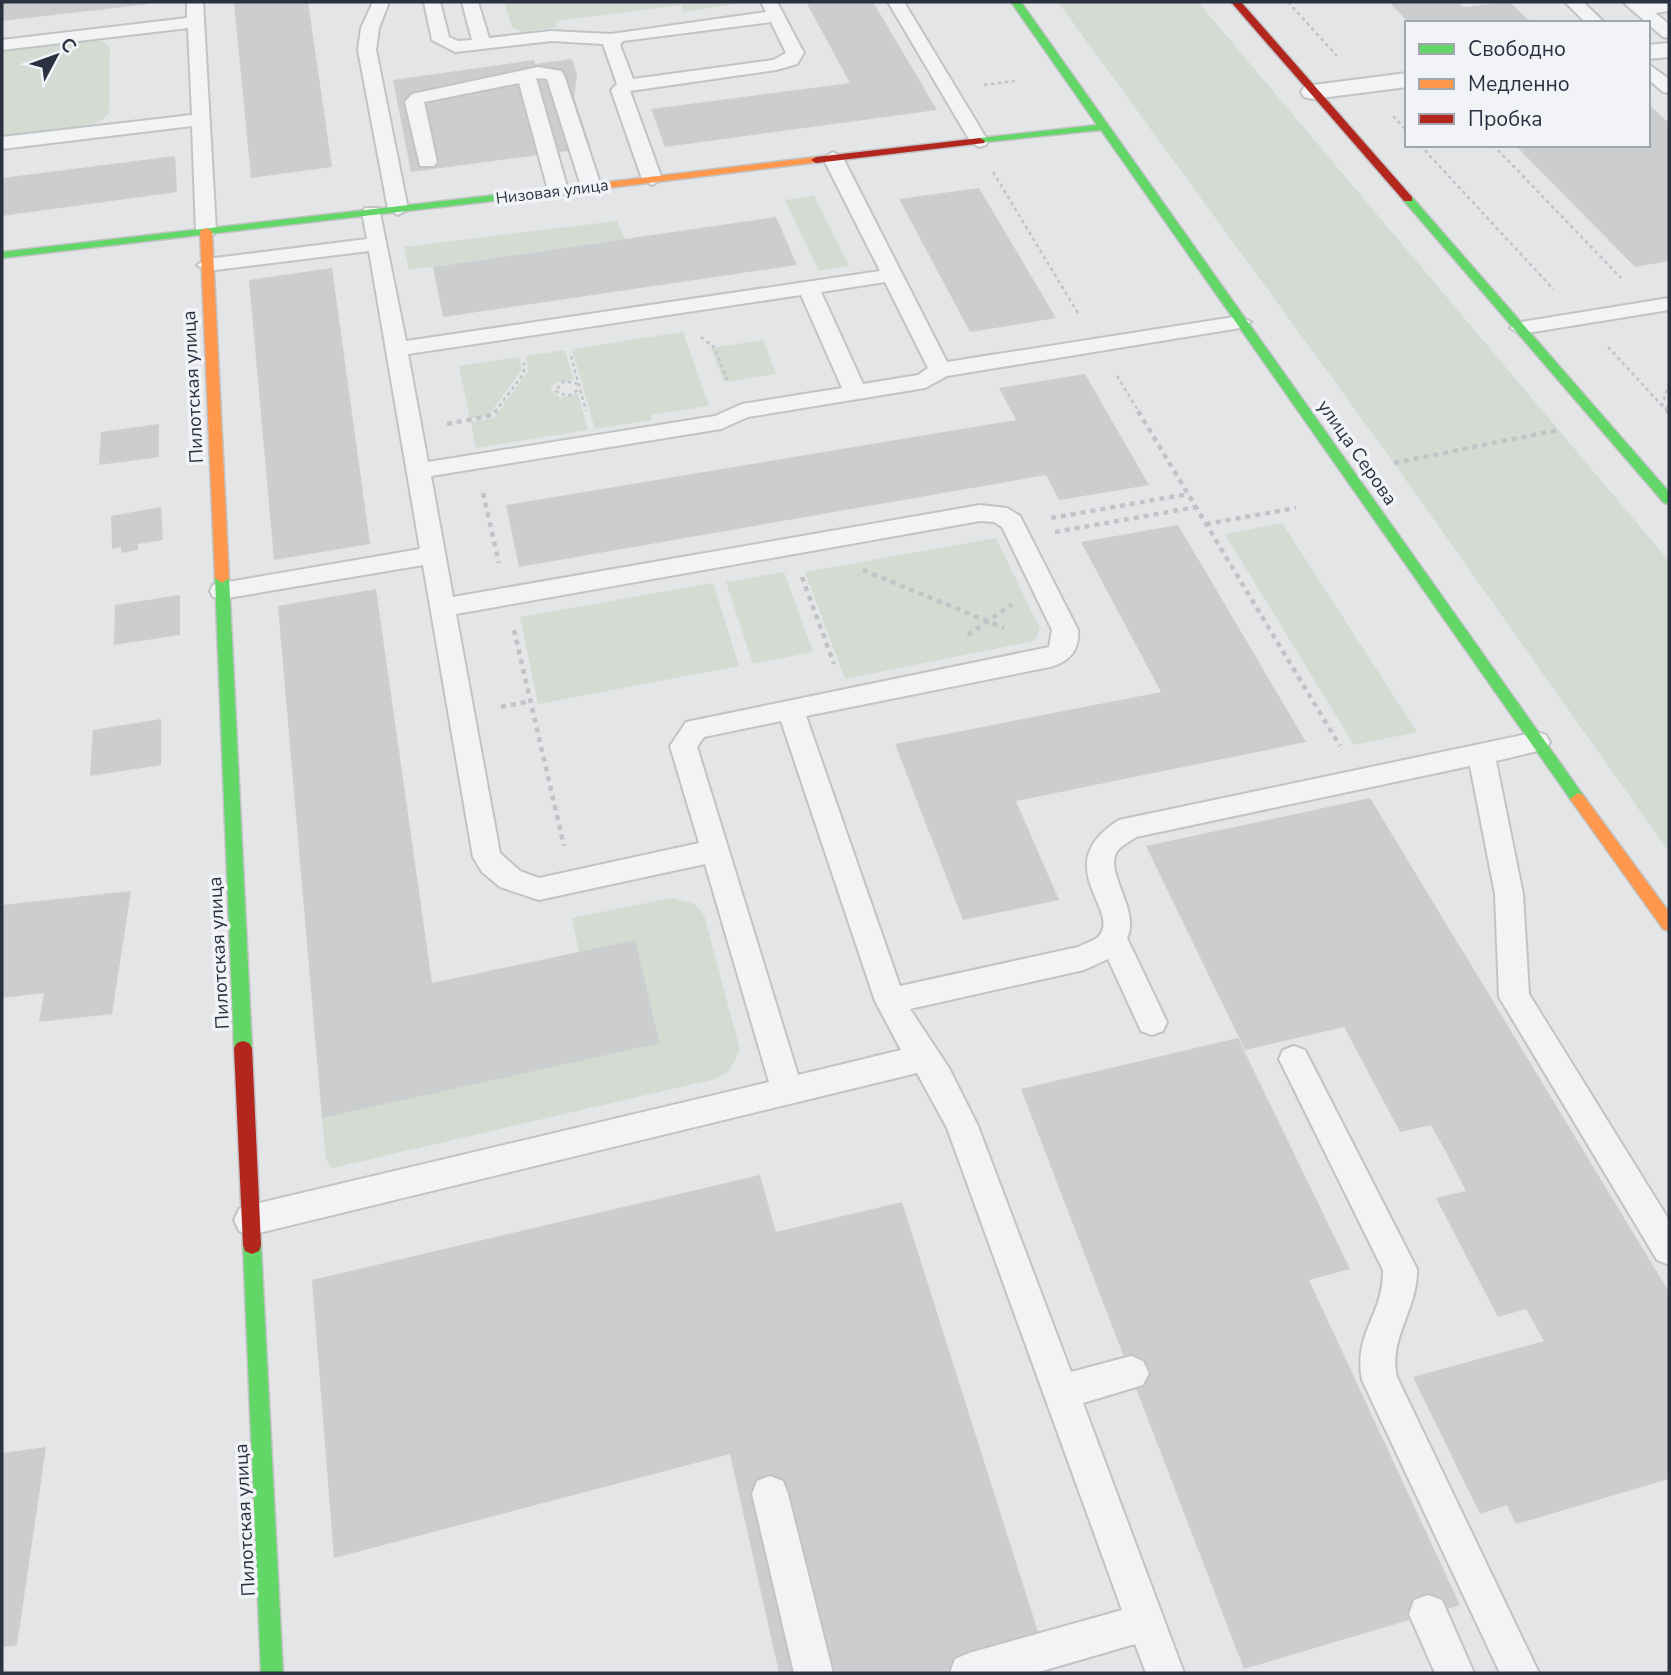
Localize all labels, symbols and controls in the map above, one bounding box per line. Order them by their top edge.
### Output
north arrow [21,21,91,91]
legend [1405,21,1650,147]
text: С [54,32,82,59]
text: Свободно [1468,35,1566,63]
text: Медленно [1468,70,1570,98]
text: Пробка [1468,105,1542,133]
street label: Низовая улица [495,174,610,210]
street label: Пилотская улица [176,310,210,464]
street label: улица Серова [1311,395,1403,511]
street label: Пилотская улица [202,876,236,1030]
street label: Пилотская улица [228,1443,262,1597]

